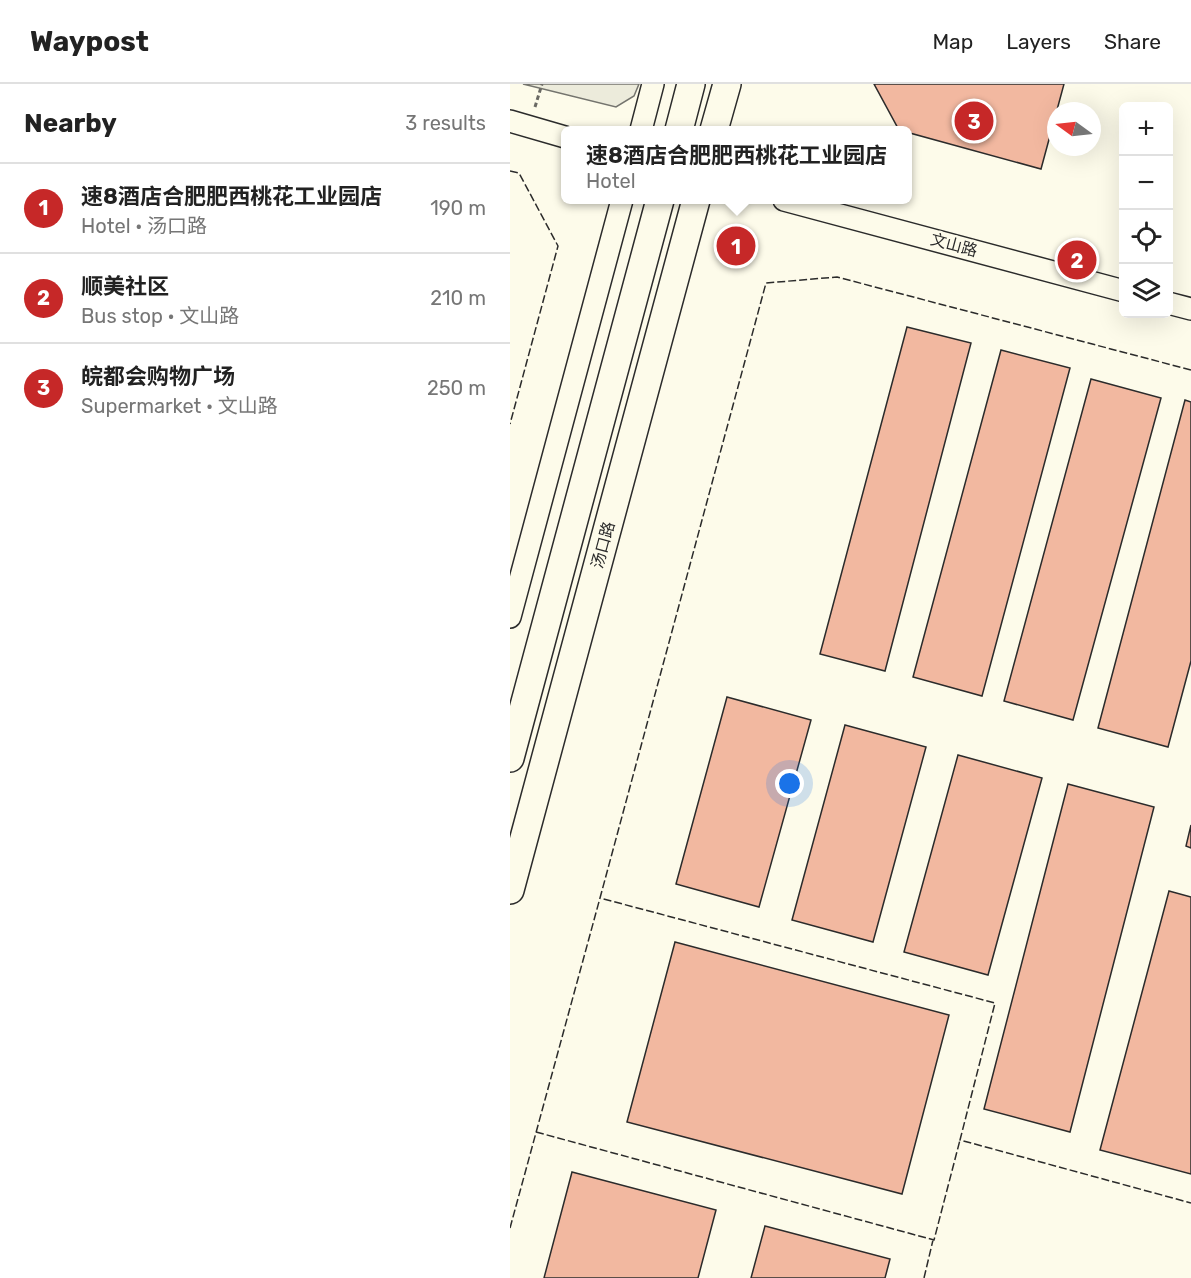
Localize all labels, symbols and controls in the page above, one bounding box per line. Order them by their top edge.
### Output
text: Waypost [30,25,149,58]
text: Map [932,29,973,54]
text: Layers [1006,29,1071,54]
text: Share [1104,29,1161,54]
pin: 3 [954,99,994,144]
north arrow [1047,102,1101,156]
map controls [1119,102,1173,318]
button: + [1119,102,1173,156]
text: Nearby [24,108,117,139]
text: 3 results [405,111,486,135]
popup [561,126,912,204]
text: 速8酒店合肥肥西桃花工业园店 [586,142,887,169]
button: − [1119,156,1173,210]
text: Hotel [586,169,636,193]
text: 速8酒店合肥肥西桃花工业园店 [81,183,382,210]
text: 1 [39,196,48,220]
text: 190 m [430,196,486,220]
button: locate [1119,210,1173,264]
text: Hotel · 汤口路 [81,214,207,238]
pin: 1 [716,224,756,268]
street label: 文山路 [928,230,980,260]
pin: 2 [1058,238,1096,282]
button: layers [1119,264,1173,318]
text: 顺美社区 [81,273,169,300]
text: 2 [37,286,50,310]
text: 210 m [430,286,486,310]
text: Bus stop · 文山路 [81,304,239,328]
text: 皖都会购物广场 [81,363,235,390]
text: 3 [37,376,50,400]
text: 250 m [427,376,486,400]
text: Supermarket · 文山路 [81,394,278,418]
street label: 汤口路 [588,519,618,571]
your location [775,769,804,798]

